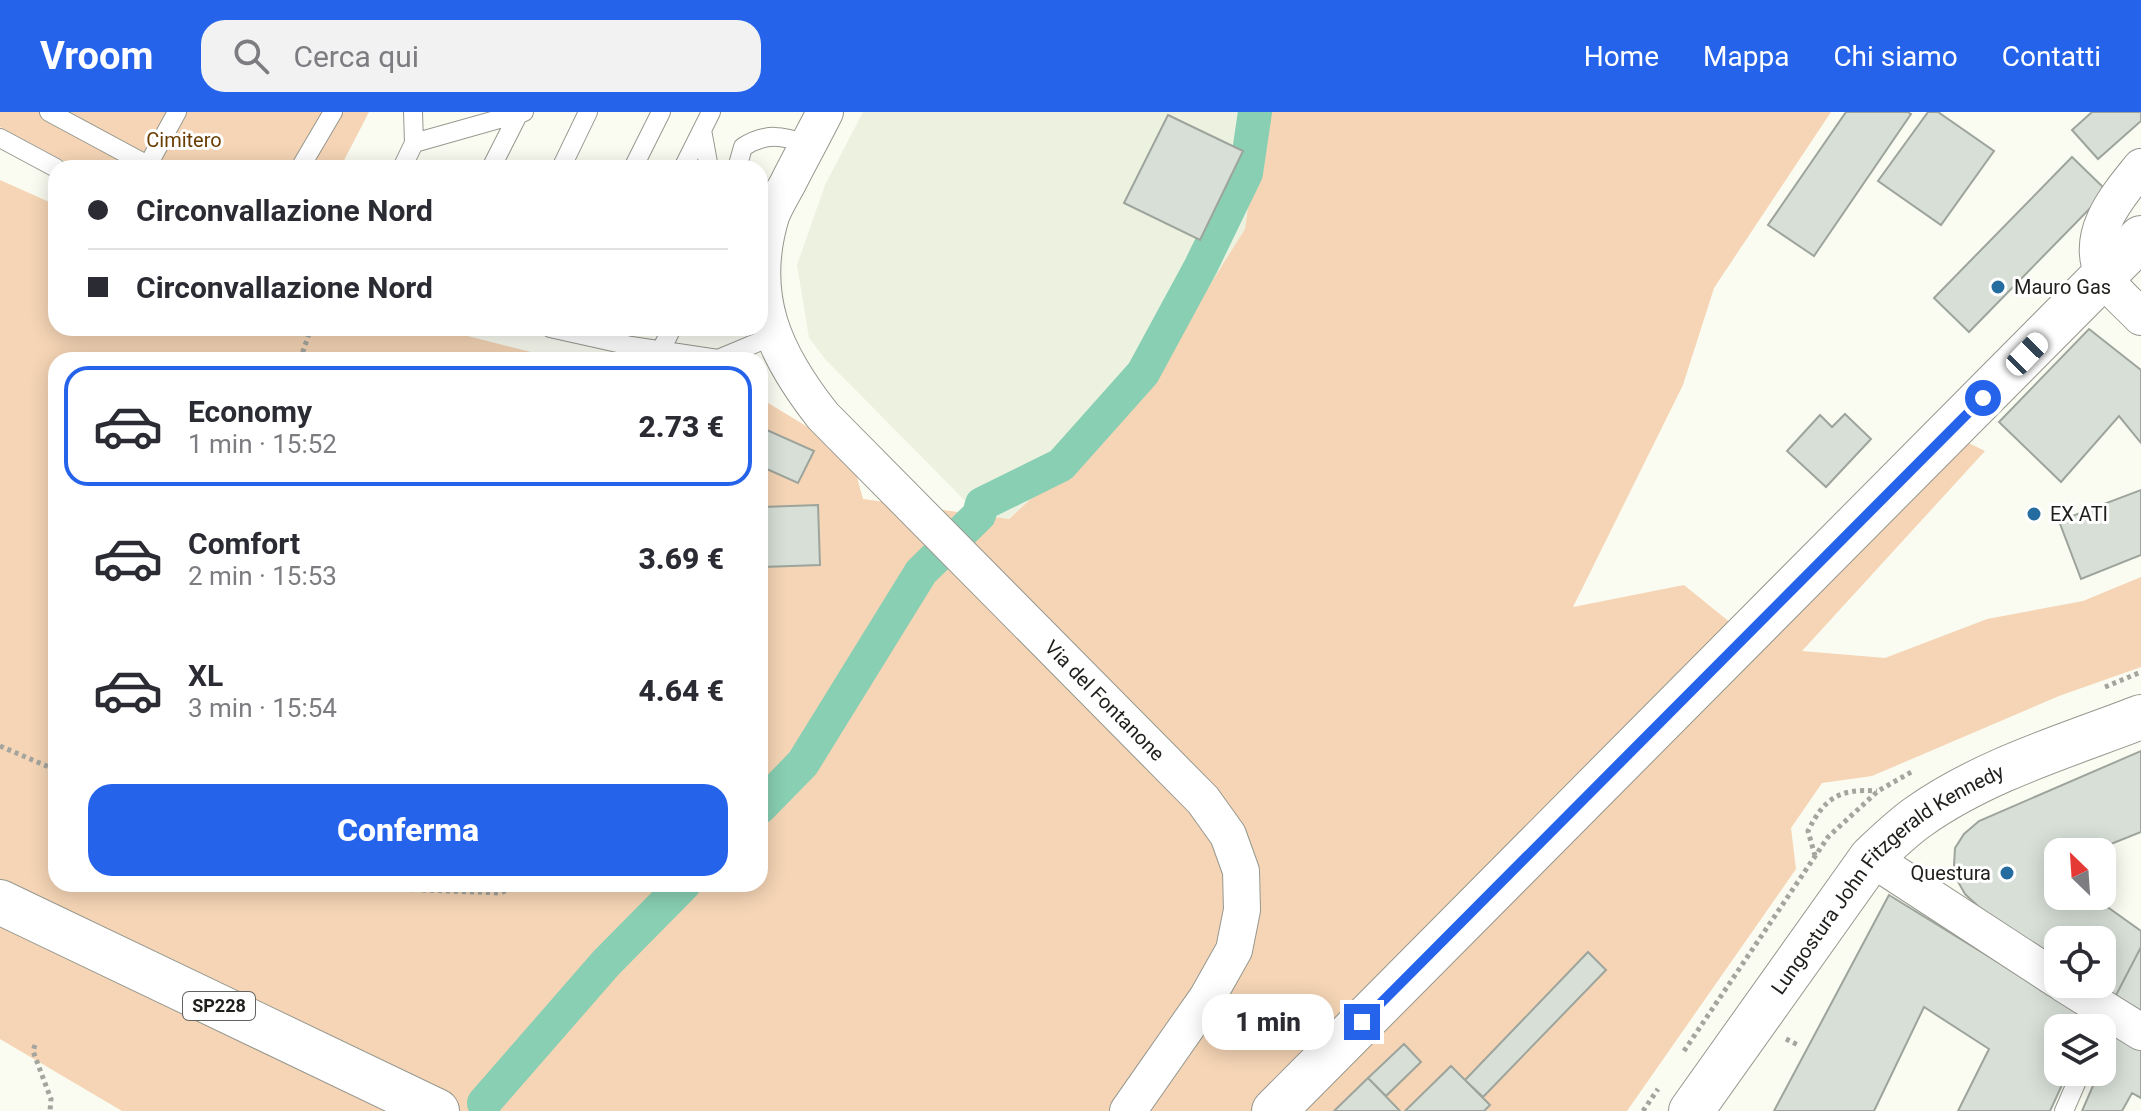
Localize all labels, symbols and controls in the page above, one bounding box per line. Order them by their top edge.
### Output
search box [201,20,761,92]
text: Vroom [40,34,153,78]
icon: search [229,34,273,78]
text: Cerca qui [293,39,419,74]
text: Home [1584,40,1659,73]
text: Mappa [1703,40,1789,73]
text: Chi siamo [1833,40,1958,73]
text: Contatti [2002,40,2101,73]
park label: Cimitero [146,128,222,152]
text: Circonvallazione Nord [136,193,433,228]
text: Circonvallazione Nord [136,270,433,305]
place label: Mauro Gas [2014,275,2111,299]
marker: Mauro Gas [1989,278,2007,296]
car [2002,328,2052,380]
route start [1965,380,2001,416]
icon: car [92,390,164,462]
text: Economy [188,394,312,429]
text: 2.73 € [638,409,724,444]
text: 1 min · 15:52 [188,429,337,459]
place label: EX ATI [2050,502,2108,526]
marker: EX ATI [2025,505,2043,523]
icon: car [92,522,164,594]
text: Comfort [188,526,300,561]
text: 3.69 € [638,541,724,576]
text: 2 min · 15:53 [188,561,337,591]
street label: Via del Fontanone [1040,635,1169,766]
icon: car [92,654,164,726]
text: XL [188,658,223,693]
text: 4.64 € [638,673,724,708]
text: 3 min · 15:54 [188,693,337,723]
street label: Lungostura John Fitzgerald Kennedy [1766,759,2008,999]
button: Conferma [88,784,728,876]
north arrow [2044,838,2116,910]
map controls [2044,838,2116,1086]
place label: Questura [1910,861,1991,885]
marker: Questura [1998,864,2016,882]
button: locate [2044,926,2116,998]
road number: SP228 [183,992,255,1020]
callout: 1 min [1202,994,1334,1050]
route end [1344,1004,1380,1040]
text: 1 min [1235,1007,1301,1037]
button: layers [2044,1014,2116,1086]

